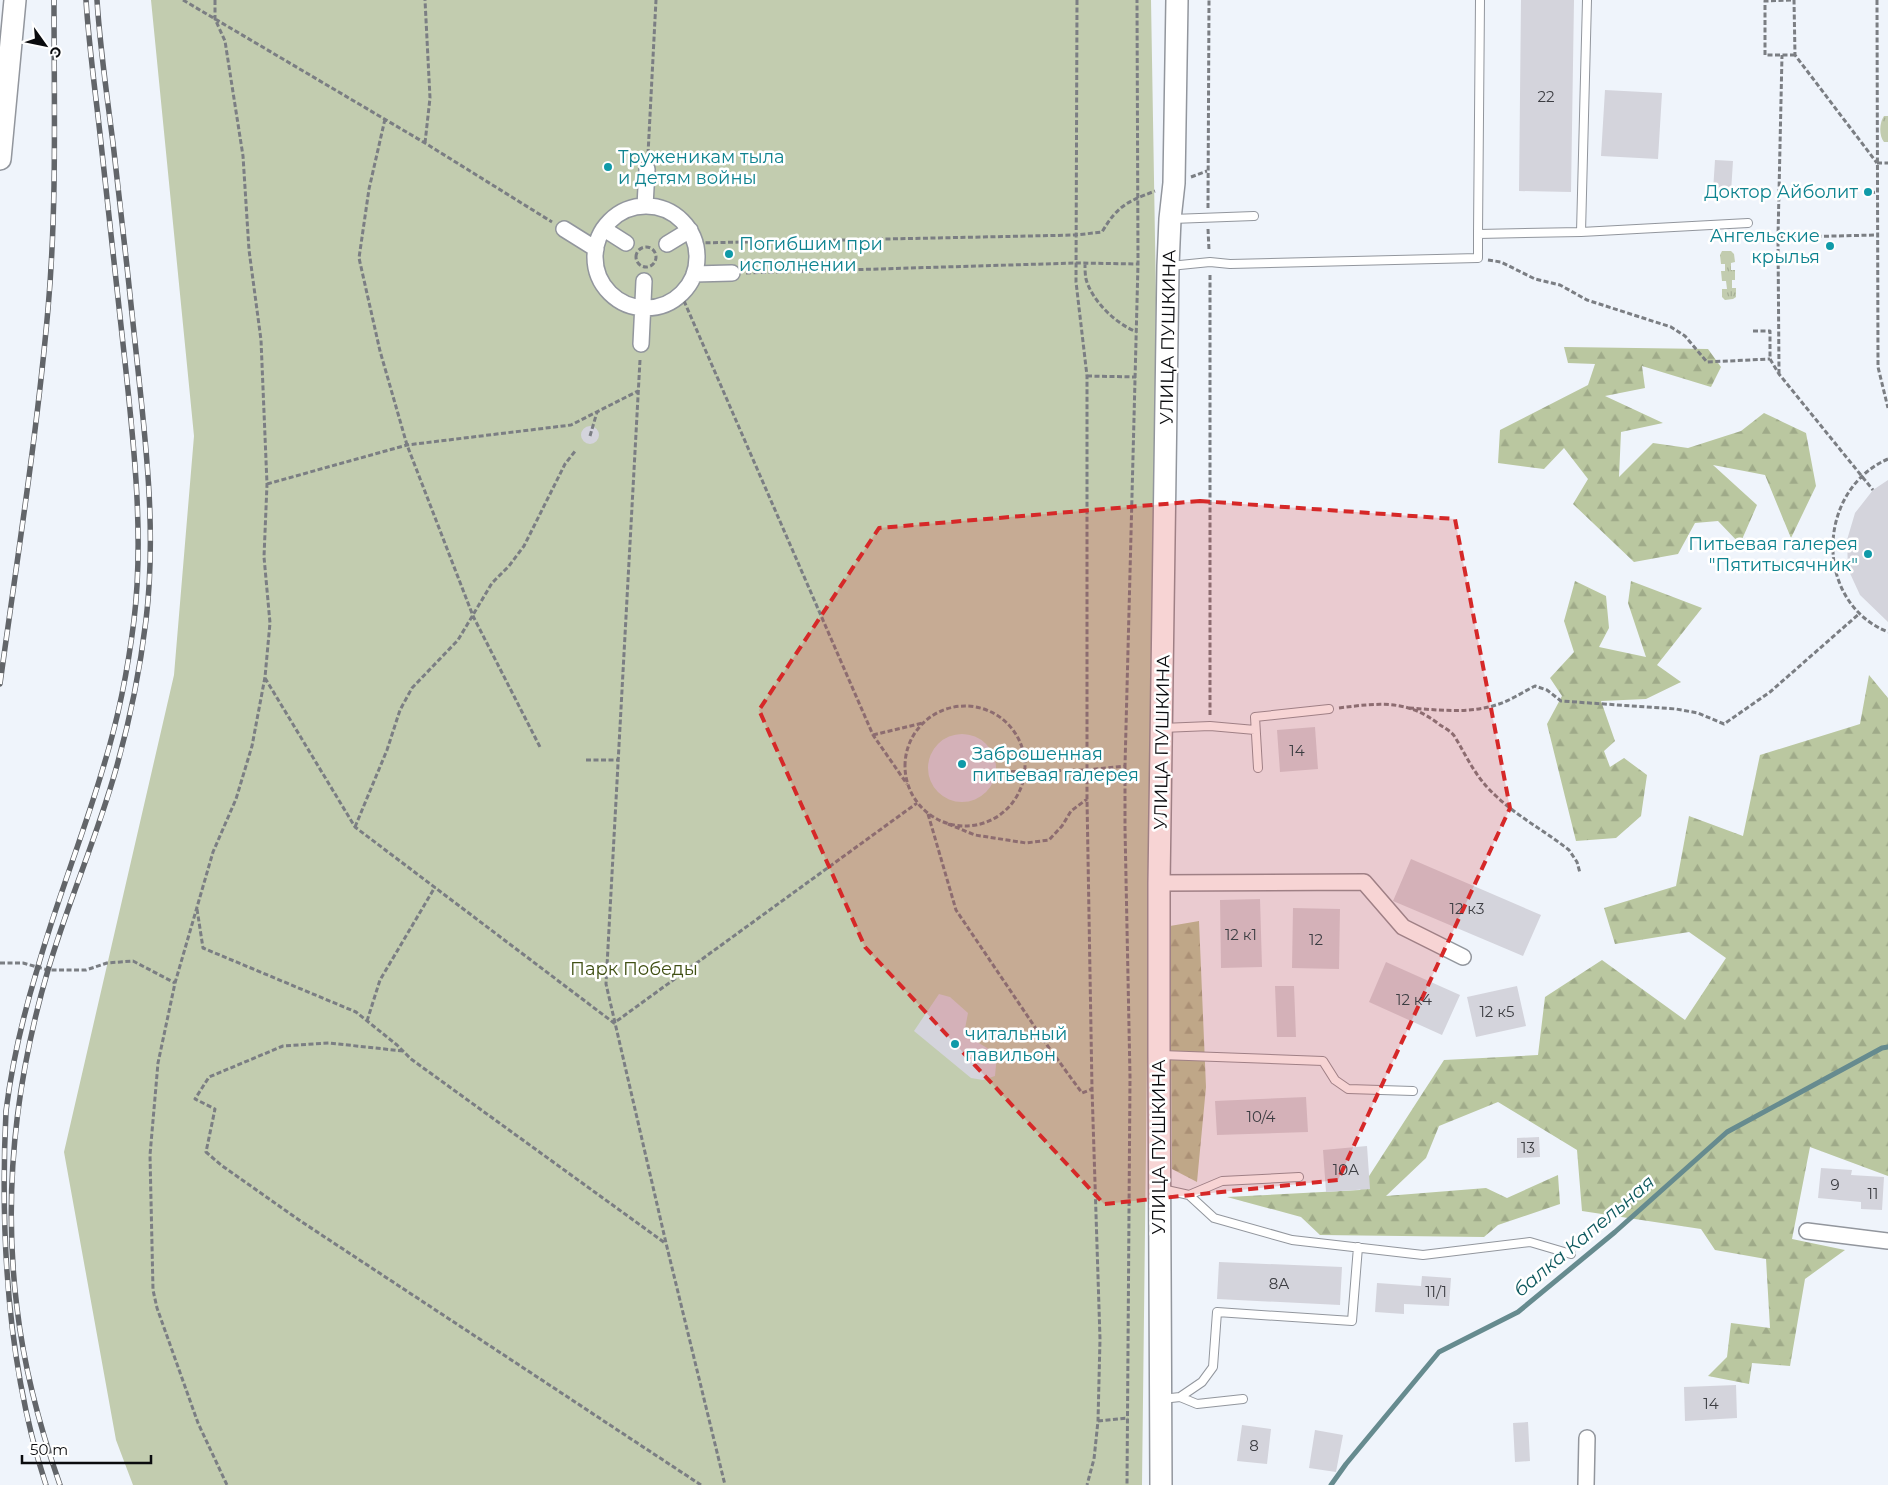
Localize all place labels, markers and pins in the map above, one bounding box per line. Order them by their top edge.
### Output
place label: Труженикам тыла и детям войны [618,146,785,189]
marker: Труженикам тыла и детям войны [602,161,614,173]
place label: Доктор Айболит [1704,181,1858,203]
marker: Доктор Айболит [1862,186,1874,198]
place label: Ангельские крылья [1710,225,1820,268]
place label: Погибшим при исполнении [739,233,883,276]
marker: Ангельские крылья [1824,240,1836,252]
marker: Погибшим при исполнении [723,248,735,260]
place label: Питьевая галерея "Пятитысячник" [1688,533,1858,576]
marker: Питьевая галерея "Пятитысячник" [1862,548,1874,560]
place label: Заброшенная питьевая галерея [972,743,1139,786]
marker: Заброшенная питьевая галерея [956,758,968,770]
place label: читальный павильон [965,1023,1067,1066]
marker: читальный павильон [949,1038,961,1050]

